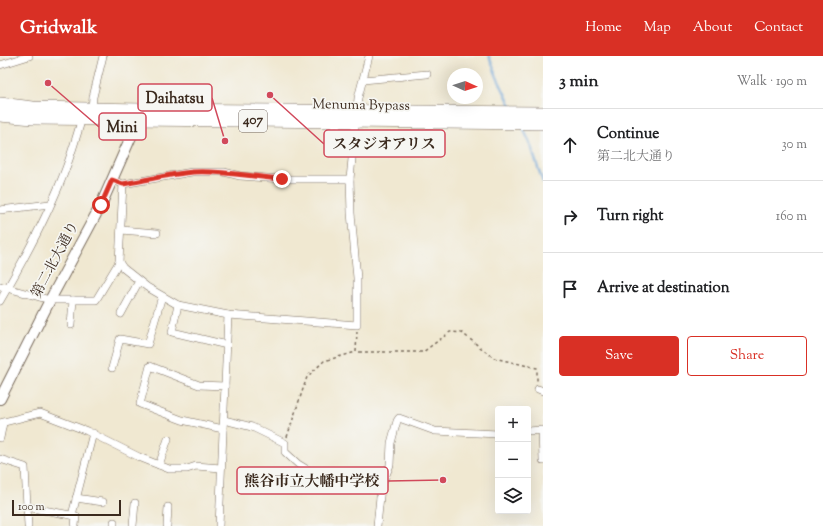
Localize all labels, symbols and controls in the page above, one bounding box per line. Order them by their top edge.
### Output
text: Gridwalk [20,15,97,42]
text: Home [585,18,622,38]
text: Map [644,18,671,38]
text: About [693,18,732,38]
text: Contact [754,18,803,38]
north arrow [447,68,483,104]
text: 3 min [559,70,598,94]
text: Walk · 190 m [737,73,807,91]
callout: Daihatsu [138,84,212,111]
text: Daihatsu [146,89,205,110]
street label: Menuma Bypass [312,95,410,117]
road number: 407 [239,110,267,132]
callout: Mini [99,113,146,140]
text: Mini [106,118,138,139]
text: Continue [597,124,659,145]
callout: スタジオアリス [324,130,445,157]
icon: ahead [559,134,581,156]
text: スタジオアリス [332,135,436,156]
text: 30 m [781,136,807,154]
text: 第二北大通り [597,148,675,166]
route end [273,170,291,188]
route start [92,196,110,214]
icon: right [559,206,581,228]
text: Turn right [597,206,663,227]
text: 160 m [776,208,807,226]
street label: 第二北大通り [27,218,85,302]
icon: arrive [559,278,581,300]
text: Arrive at destination [597,278,730,299]
button: Save [559,336,679,376]
button: Share [687,336,807,376]
map controls [495,406,531,514]
button: + [495,406,531,442]
button: − [495,442,531,478]
callout: 熊谷市立大幡中学校 [237,467,388,494]
text: 熊谷市立大幡中学校 [244,472,380,493]
button: layers [495,478,531,514]
scale bar [12,498,121,517]
text: 100 m [18,499,45,515]

